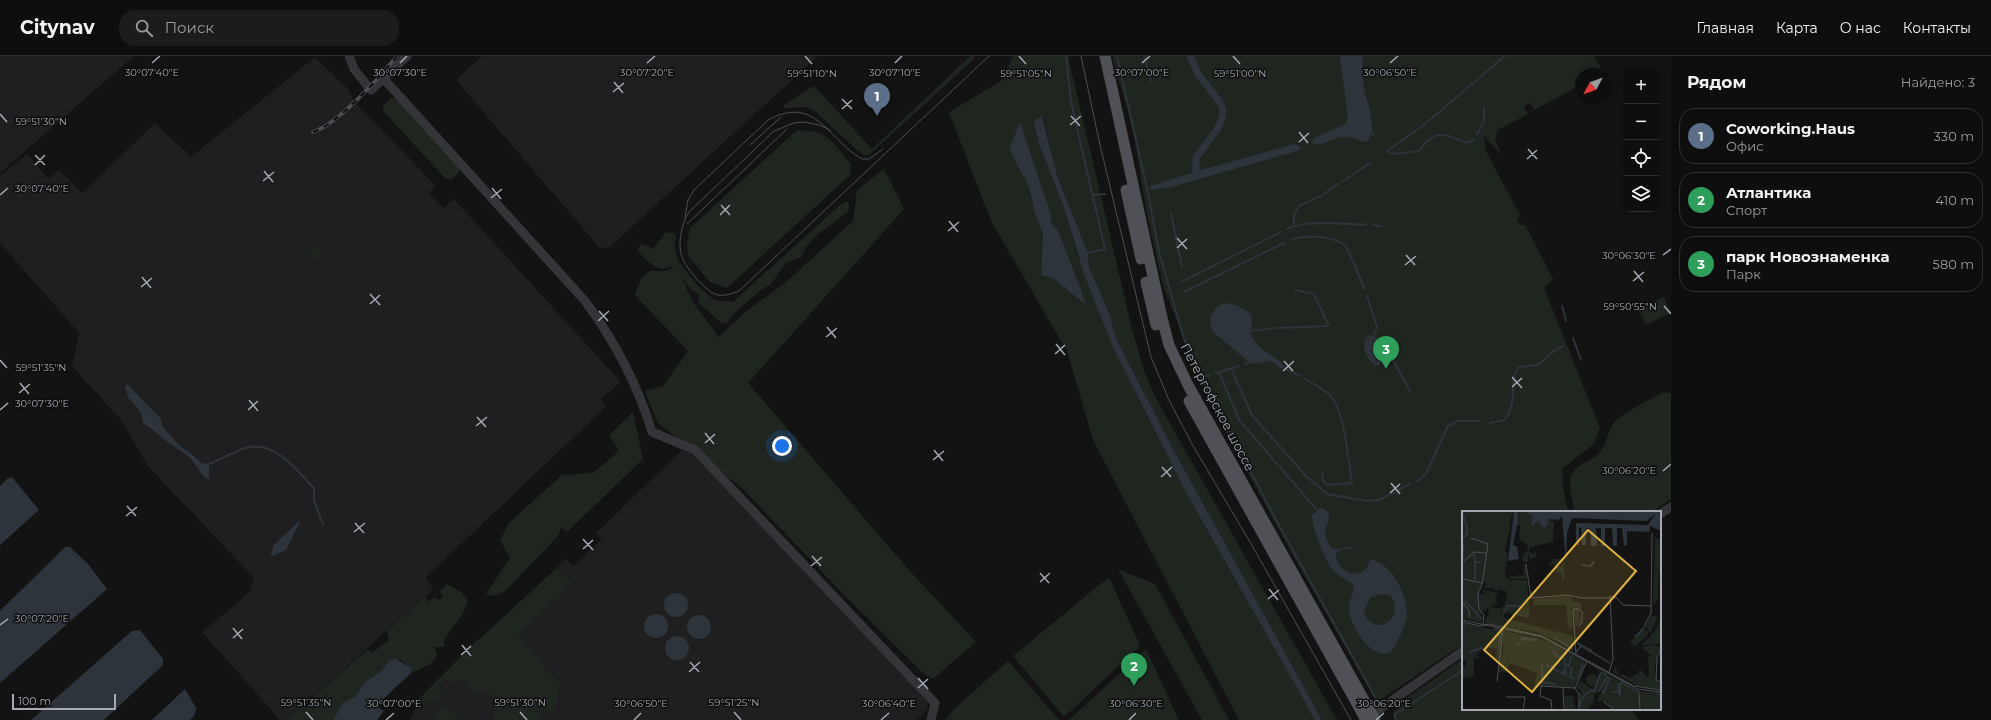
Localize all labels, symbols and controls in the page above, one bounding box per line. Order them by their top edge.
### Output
search box [119,10,399,46]
text: Citynav [20,16,95,39]
icon: search [133,17,155,39]
text: Поиск [165,18,214,37]
text: Главная [1696,19,1754,37]
text: Карта [1776,19,1818,37]
text: О нас [1840,19,1881,37]
text: Контакты [1903,19,1971,37]
text: 30°07'40"E [125,66,180,79]
text: 30°07'30"E [373,66,427,79]
text: 30°07'20"E [620,66,674,79]
text: 30°07'10"E [869,66,922,79]
text: 30°07'00"E [1114,66,1170,79]
text: 30°06'50"E [1363,66,1417,79]
text: 59°51'10"N [787,67,837,80]
text: 59°51'05"N [1000,67,1052,80]
text: 59°51'00"N [1214,67,1266,80]
north arrow [1575,68,1611,104]
map controls [1623,68,1659,212]
button: + [1623,68,1659,104]
text: Рядом [1687,72,1746,92]
text: Найдено: 3 [1901,74,1975,90]
pin: 1 [864,83,890,116]
button: − [1623,104,1659,140]
text: 59°51'30"N [15,115,67,128]
text: Coworking.Haus [1726,119,1855,138]
text: 1 [1698,128,1704,144]
text: 330 m [1934,128,1974,144]
text: Офис [1726,138,1764,154]
button: locate [1623,140,1659,176]
button: layers [1623,176,1659,212]
text: 30°07'40"E [15,182,70,195]
text: Атлантика [1726,183,1811,202]
text: 2 [1697,192,1705,208]
text: 410 m [1935,192,1974,208]
text: Спорт [1726,202,1767,218]
text: парк Новознаменка [1726,247,1890,266]
text: 30°06'30"E [1602,249,1656,262]
text: 3 [1697,256,1705,272]
text: 580 m [1933,256,1974,272]
text: Парк [1726,266,1761,282]
text: 59°50'55"N [1603,300,1657,313]
pin: 3 [1373,336,1399,369]
street label: Петергофское шоссе [1177,340,1259,474]
text: 59°51'35"N [16,361,66,374]
text: 30°07'30"E [15,397,69,410]
your location [772,436,792,456]
text: 30°06'20"E [1602,464,1656,477]
inset map [1462,511,1661,710]
text: 30°07'20"E [15,612,69,625]
pin: 2 [1121,653,1147,686]
scale bar [12,692,116,711]
text: 100 m [18,694,51,708]
text: 59°51'35"N [281,696,331,709]
text: 59°51'30"N [494,696,546,709]
text: 59°51'25"N [709,696,759,709]
text: 30°07'00"E [366,697,422,710]
text: 30°06'50"E [614,697,668,710]
text: 30°06'40"E [862,697,917,710]
text: 30°06'30"E [1109,697,1163,710]
text: 30°06'20"E [1357,697,1411,710]

